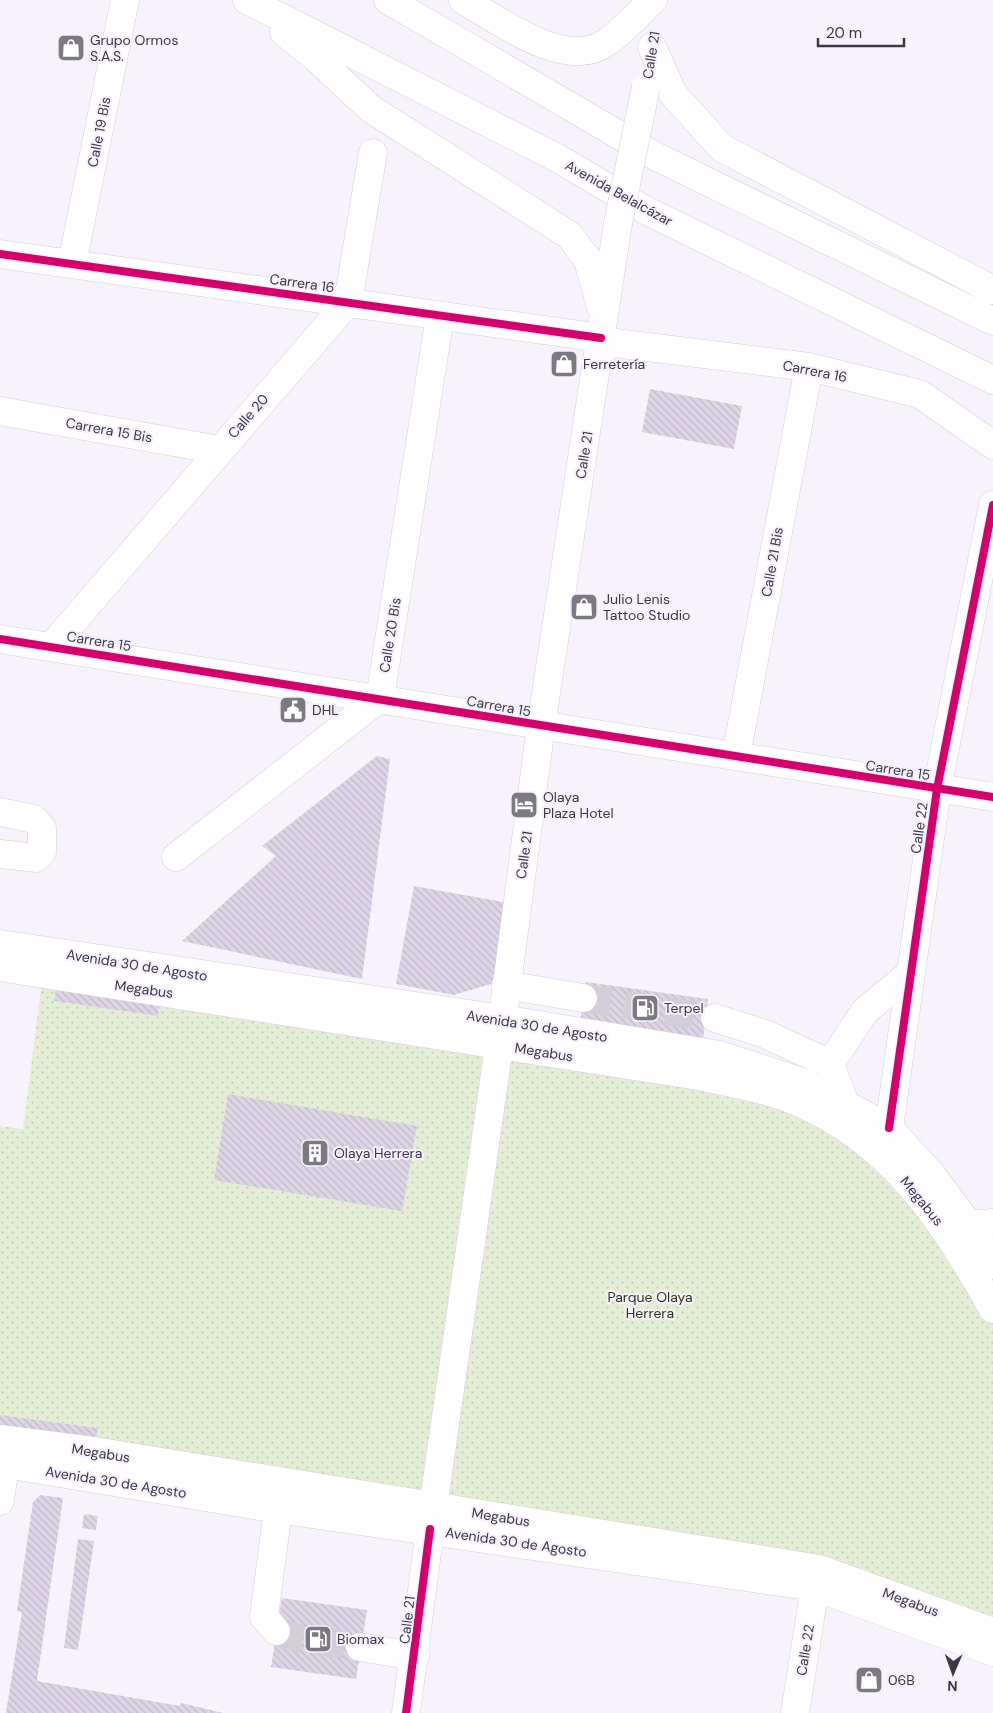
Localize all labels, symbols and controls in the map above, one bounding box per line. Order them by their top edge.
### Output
scale bar [818,15,904,47]
text: 20 m [826,23,862,43]
street label: Calle 21 [638,30,664,80]
place label: Grupo Ormos S.A.S. [90,31,178,65]
shop icon: Grupo Ormos S.A.S. [56,33,86,63]
street label: Calle 19 Bis [83,95,115,169]
street label: Avenida Belalcázar [562,156,676,230]
street label: Carrera 16 [268,270,336,296]
shop icon: Ferretería [549,349,579,379]
place label: Ferretería [583,355,645,373]
street label: Carrera 16 [781,356,849,386]
street label: Calle 20 [224,390,272,442]
street label: Carrera 15 Bis [64,414,154,446]
street label: Calle 21 [571,430,597,480]
street label: Calle 21 Bis [757,526,787,598]
place label: Julio Lenis Tattoo Studio [603,590,690,624]
shop icon: Julio Lenis Tattoo Studio [569,592,599,622]
street label: Calle 20 Bis [375,596,405,674]
street label: Carrera 15 [65,627,133,655]
street label: Carrera 15 [465,691,533,721]
public building icon: DHL [278,695,308,725]
place label: DHL [312,701,339,719]
street label: Carrera 15 [864,756,932,784]
place label: Olaya Plaza Hotel [543,788,614,822]
hotel icon: Olaya Plaza Hotel [509,790,539,820]
street label: Calle 22 [906,801,932,855]
street label: Calle 21 [512,830,536,880]
street label: Avenida 30 de Agosto [65,945,209,985]
street label: Megabus [114,976,174,1002]
fuel station icon: Terpel [630,993,660,1023]
place label: Terpel [664,999,704,1017]
street label: Avenida 30 de Agosto [465,1006,609,1046]
street label: Megabus [513,1039,575,1065]
building icon: Olaya Herrera [300,1138,330,1168]
place label: Olaya Herrera [334,1144,422,1162]
street label: Megabus [896,1172,948,1230]
park label: Parque Olaya Herrera [607,1288,693,1322]
street label: Megabus [70,1440,132,1466]
street label: Avenida 30 de Agosto [44,1462,188,1502]
street label: Megabus [470,1504,532,1530]
street label: Avenida 30 de Agosto [444,1523,588,1561]
street label: Megabus [880,1583,942,1621]
street label: Calle 21 [395,1595,419,1645]
street label: Calle 22 [792,1623,818,1677]
fuel station icon: Biomax [303,1624,333,1654]
place label: Biomax [337,1630,384,1648]
north arrow [928,1648,978,1698]
shop icon: 06B [854,1665,884,1695]
place label: 06B [888,1671,915,1689]
text: N [947,1677,958,1695]

